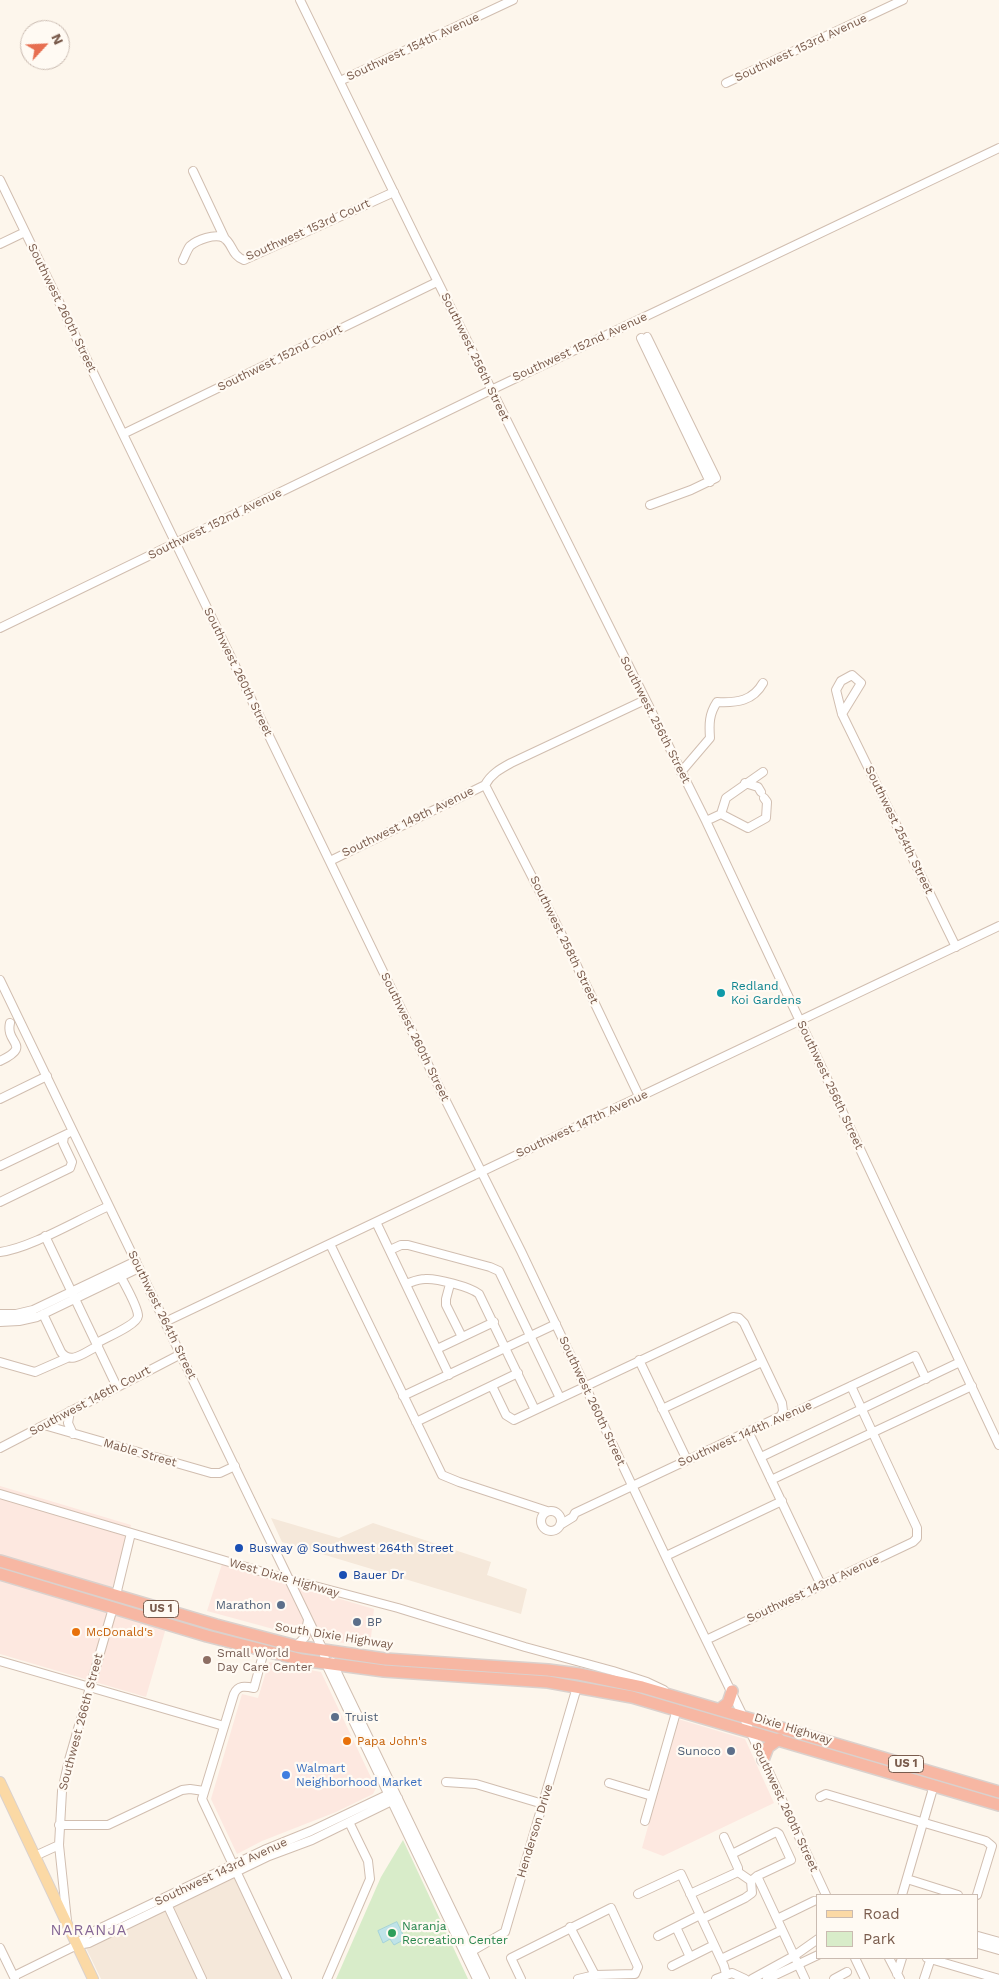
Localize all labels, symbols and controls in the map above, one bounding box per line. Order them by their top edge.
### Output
street label: Southwest 154th Avenue [344,10,482,84]
street label: Southwest 153rd Avenue [733,11,869,85]
north arrow [20,20,70,70]
text: N [48,31,67,47]
street label: Southwest 153rd Court [244,196,372,264]
street label: Southwest 260th Street [25,241,99,375]
street label: Southwest 256th Street [438,291,512,423]
street label: Southwest 152nd Avenue [510,309,650,385]
street label: Southwest 152nd Court [215,322,345,394]
street label: Southwest 152nd Avenue [146,485,284,563]
street label: Southwest 260th Street [201,605,275,739]
street label: Southwest 256th Street [617,654,693,786]
street label: Southwest 254th Street [862,764,936,896]
street label: Southwest 149th Avenue [340,784,476,860]
street label: Southwest 258th Street [527,874,601,1006]
street label: Southwest 260th Street [378,970,452,1104]
place label: Redland Koi Gardens [731,979,801,1007]
marker: Redland Koi Gardens [715,987,727,999]
street label: Southwest 256th Street [794,1018,866,1152]
street label: Southwest 147th Avenue [514,1087,650,1161]
street label: Southwest 264th Street [125,1248,199,1382]
street label: Southwest 260th Street [556,1334,628,1468]
street label: Southwest 146th Court [27,1363,153,1439]
street label: Southwest 144th Avenue [676,1398,814,1470]
street label: Mable Street [102,1436,178,1470]
place label: Busway @ Southwest 264th Street [249,1541,454,1555]
marker: Busway @ Southwest 264th Street [233,1542,245,1554]
street label: Southwest 143rd Avenue [744,1552,882,1626]
street label: West Dixie Highway [227,1555,341,1601]
place label: Bauer Dr [353,1568,404,1582]
marker: Bauer Dr [337,1569,349,1581]
place label: Marathon [216,1598,271,1612]
marker: Marathon [275,1599,287,1611]
road number: US 1 [144,1600,178,1618]
place label: BP [367,1615,382,1629]
marker: BP [351,1616,363,1628]
street label: South Dixie Highway [274,1620,394,1652]
place label: McDonald's [86,1625,153,1639]
marker: McDonald's [70,1626,82,1638]
place label: Small World Day Care Center [217,1646,312,1674]
street label: Southwest 266th Street [56,1652,106,1792]
marker: Small World Day Care Center [201,1654,213,1666]
place label: Truist [345,1710,378,1724]
street label: Dixie Highway [752,1710,834,1748]
marker: Truist [329,1711,341,1723]
place label: Papa John's [357,1734,427,1748]
marker: Papa John's [341,1735,353,1747]
street label: Southwest 260th Street [749,1740,821,1874]
place label: Sunoco [677,1744,721,1758]
marker: Sunoco [725,1745,737,1757]
road number: US 1 [888,1756,924,1772]
place label: Walmart Neighborhood Market [296,1761,422,1789]
marker: Walmart Neighborhood Market [280,1769,292,1781]
street label: Henderson Drive [514,1782,556,1880]
street label: Southwest 143rd Avenue [152,1835,290,1909]
legend [816,1894,979,1959]
text: Road [863,1905,900,1923]
place label: Naranja Recreation Center [402,1919,508,1947]
district label: NARANJA [50,1922,128,1940]
marker: Naranja Recreation Center [386,1927,398,1939]
text: Park [863,1930,895,1948]

